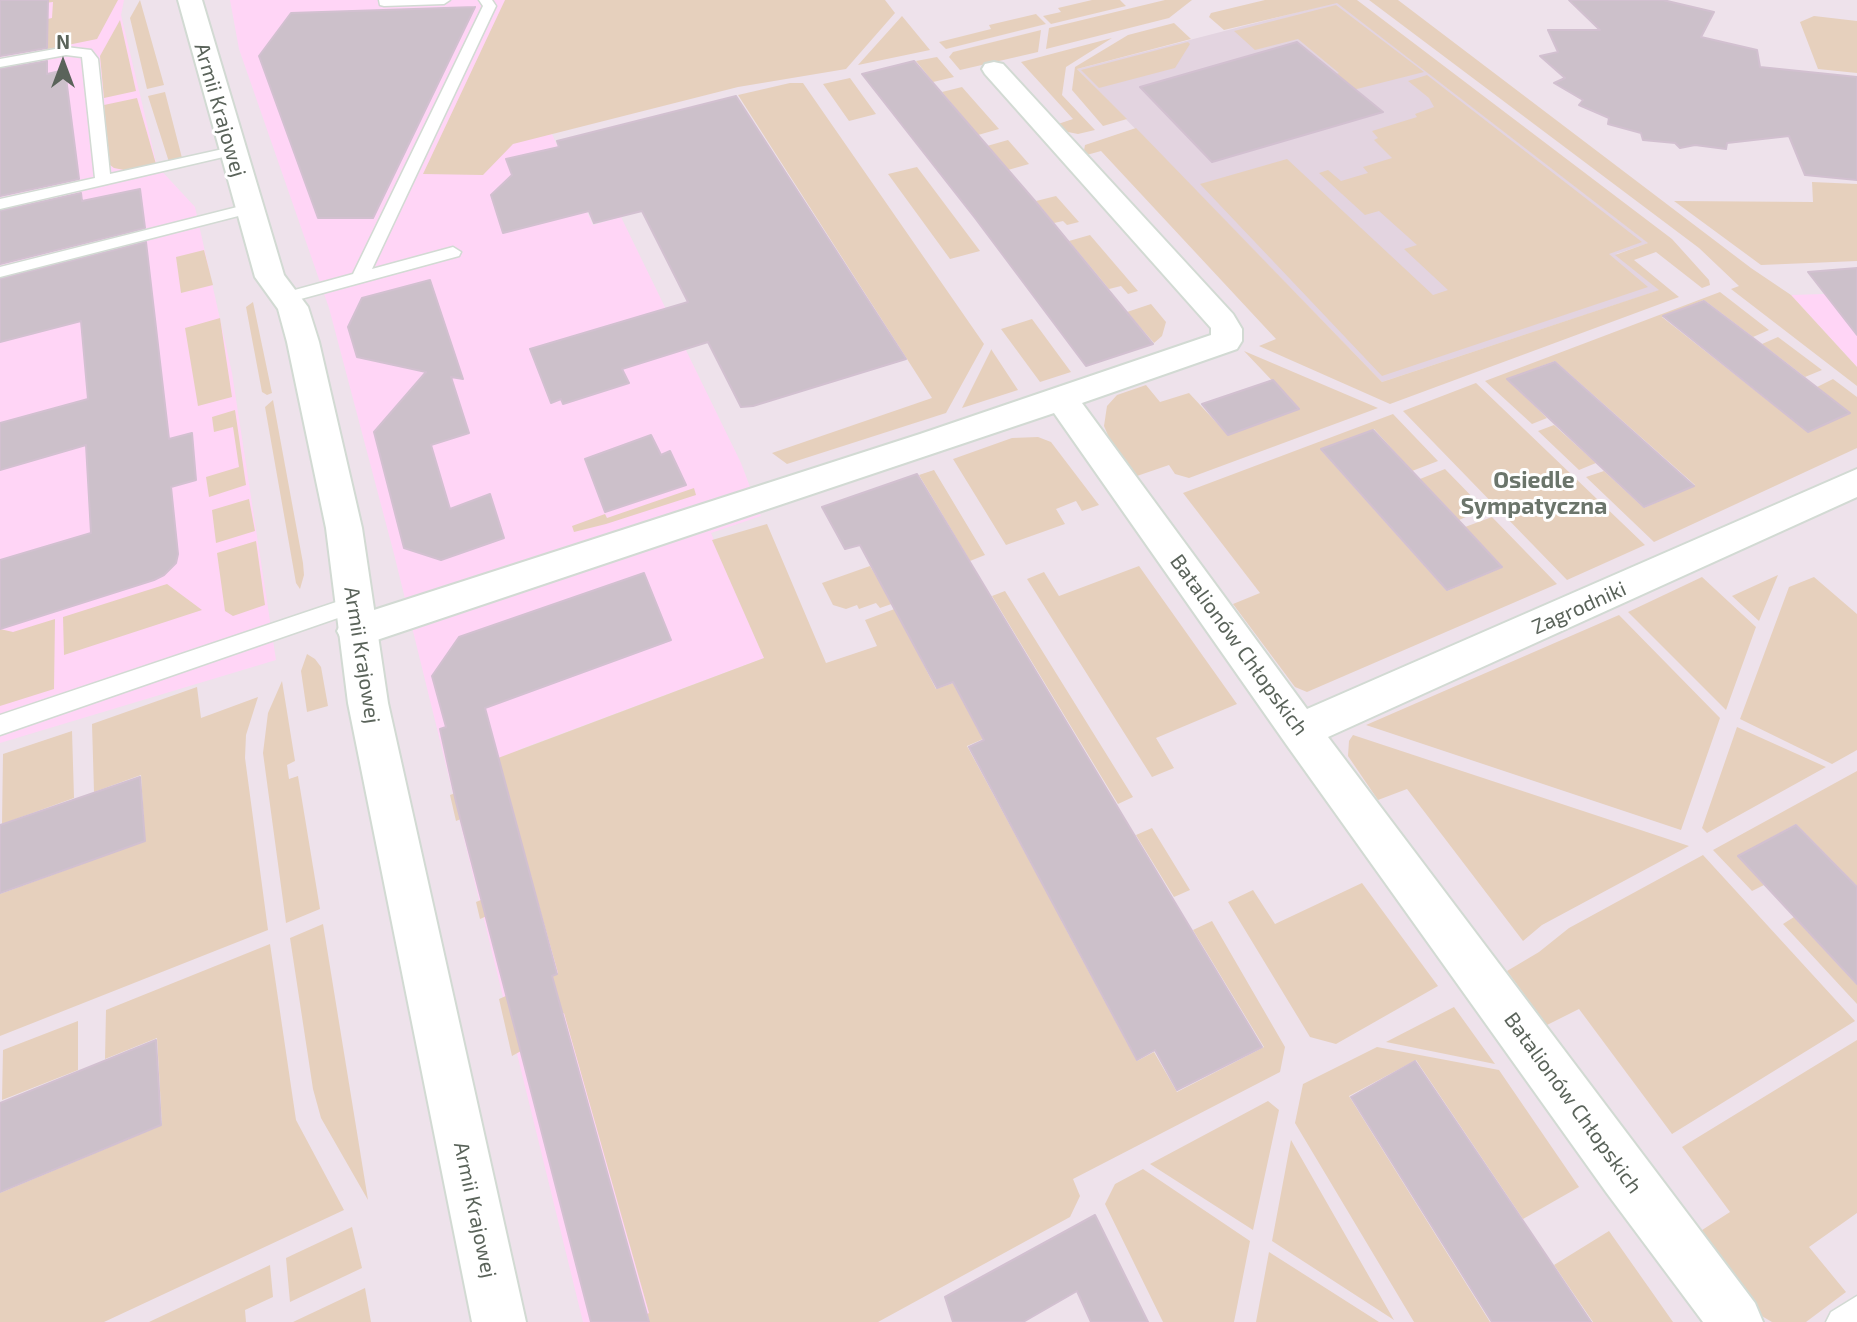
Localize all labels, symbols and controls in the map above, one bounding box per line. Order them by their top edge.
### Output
north arrow [28,28,98,98]
text: N [56,30,70,53]
street label: Armii Krajowej [189,40,251,180]
district label: Osiedle Sympatyczna [1461,466,1607,520]
street label: Batalionów Chłopskich [1165,550,1313,740]
street label: Zagrodniki [1528,576,1630,640]
street label: Armii Krajowej [339,585,385,725]
street label: Batalionów Chłopskich [1499,1008,1647,1198]
street label: Armii Krajowej [448,1140,502,1280]

